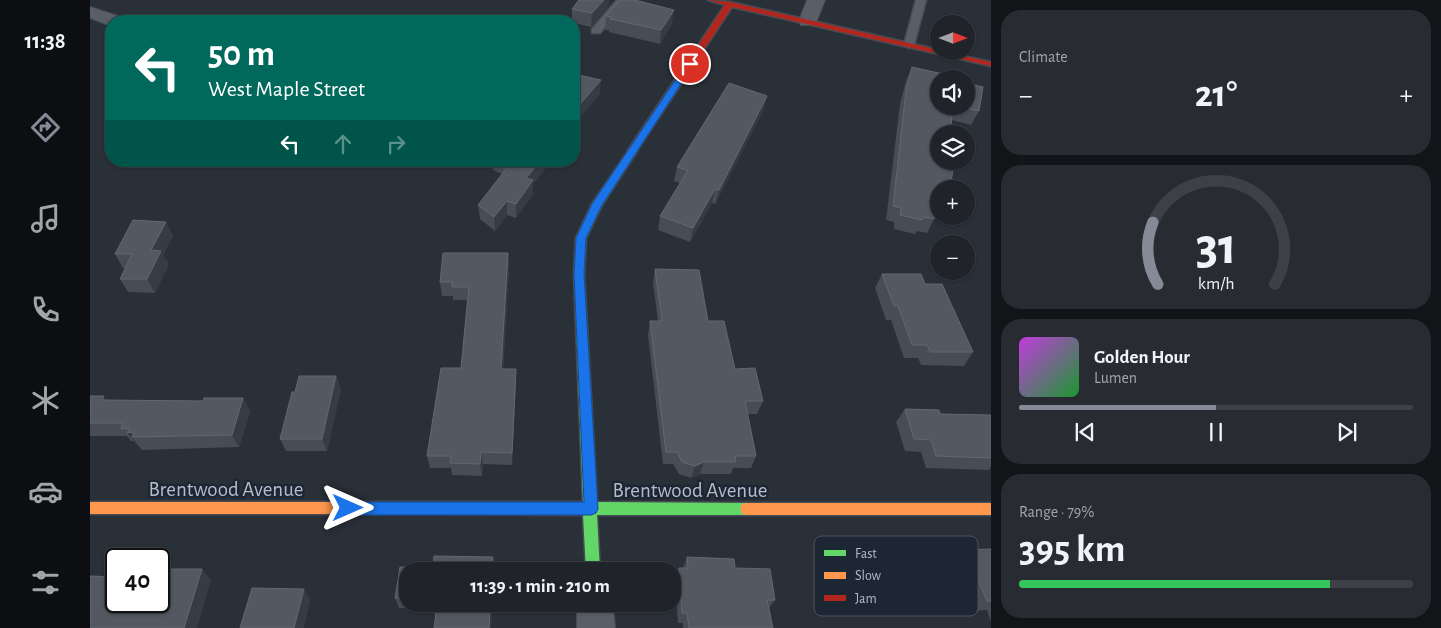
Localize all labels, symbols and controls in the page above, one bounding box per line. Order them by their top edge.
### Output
north arrow [930,15,975,60]
map controls [930,15,975,280]
text: 11:38 [24,30,66,52]
icon: left [125,35,190,100]
text: 50 m [208,37,275,72]
pin [669,43,711,85]
text: Climate [1019,49,1068,65]
icon: arrive [676,50,704,78]
button: sound [930,70,975,115]
text: 21° [1195,76,1237,114]
text: West Maple Street [208,78,365,100]
text: − [1019,82,1032,110]
text: + [1400,82,1413,110]
icon: directions [28,110,63,145]
button: layers [930,125,975,170]
icon: left [276,130,304,158]
icon: ahead [329,130,357,158]
icon: right [382,130,410,158]
button: + [930,180,975,225]
icon: music [28,201,63,236]
text: 31 [1195,221,1237,273]
button: − [930,235,975,280]
text: km/h [1198,275,1234,293]
icon: phone [28,292,63,327]
text: Golden Hour [1094,348,1190,367]
text: Lumen [1094,370,1137,386]
icon: climate [28,383,63,418]
icon: previous [1071,418,1099,446]
icon: pause [1202,418,1230,446]
icon: next [1333,418,1361,446]
icon: car [28,474,63,509]
street label: Brentwood Avenue [148,479,304,500]
street label: Brentwood Avenue [612,480,768,501]
position arrow [321,481,373,533]
text: Range · 79% [1019,504,1095,520]
text: 395 km [1019,531,1125,569]
legend [814,536,978,616]
text: Fast [855,547,877,561]
speed limit sign: 40 [105,548,170,613]
icon: filters [28,565,63,600]
text: Slow [855,569,882,583]
text: 11:39 · 1 min · 210 m [470,577,610,596]
text: Jam [855,592,877,606]

